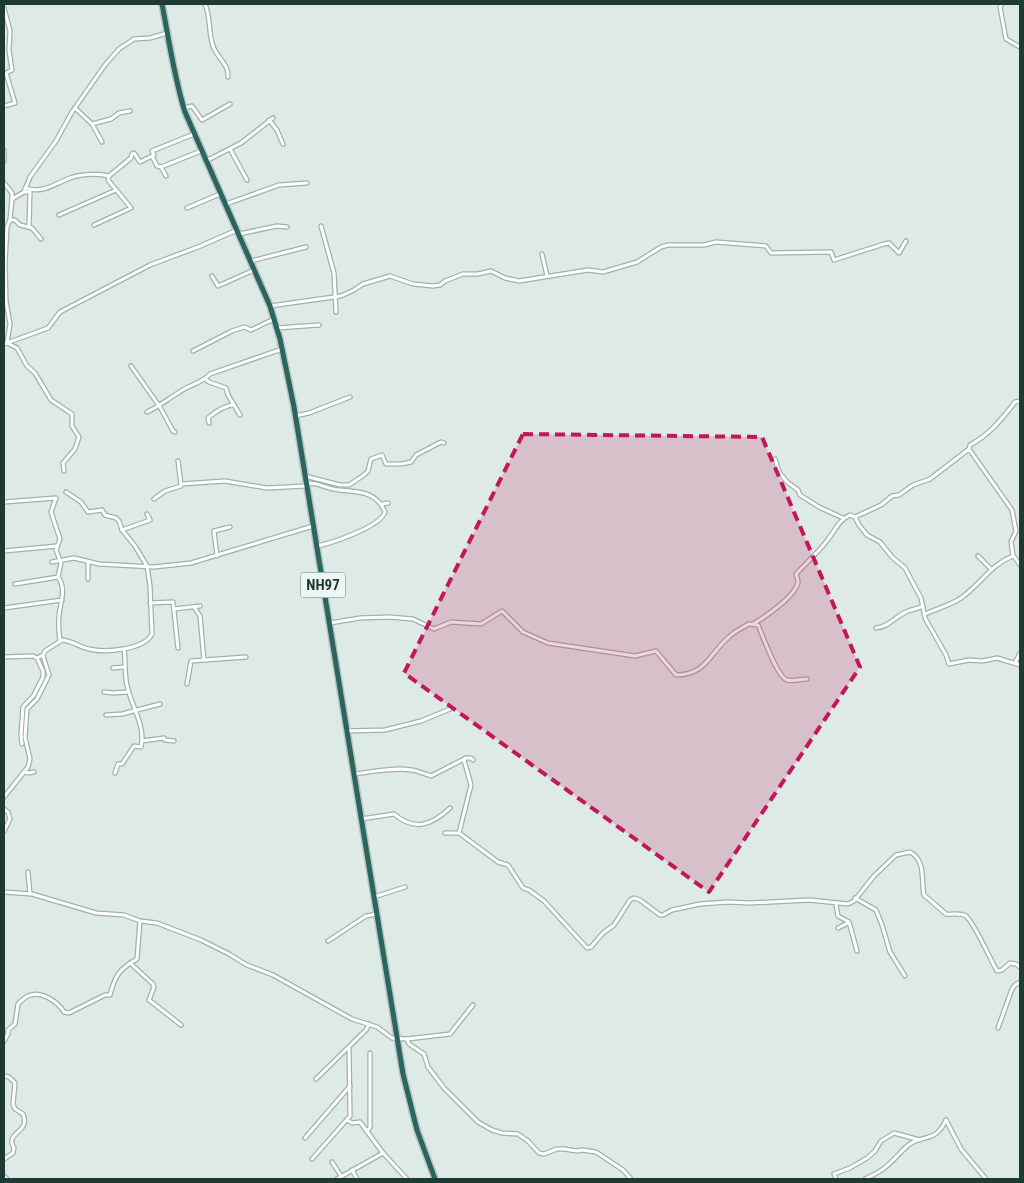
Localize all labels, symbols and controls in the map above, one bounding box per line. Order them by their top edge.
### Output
road number: NH97 [300,572,346,598]

